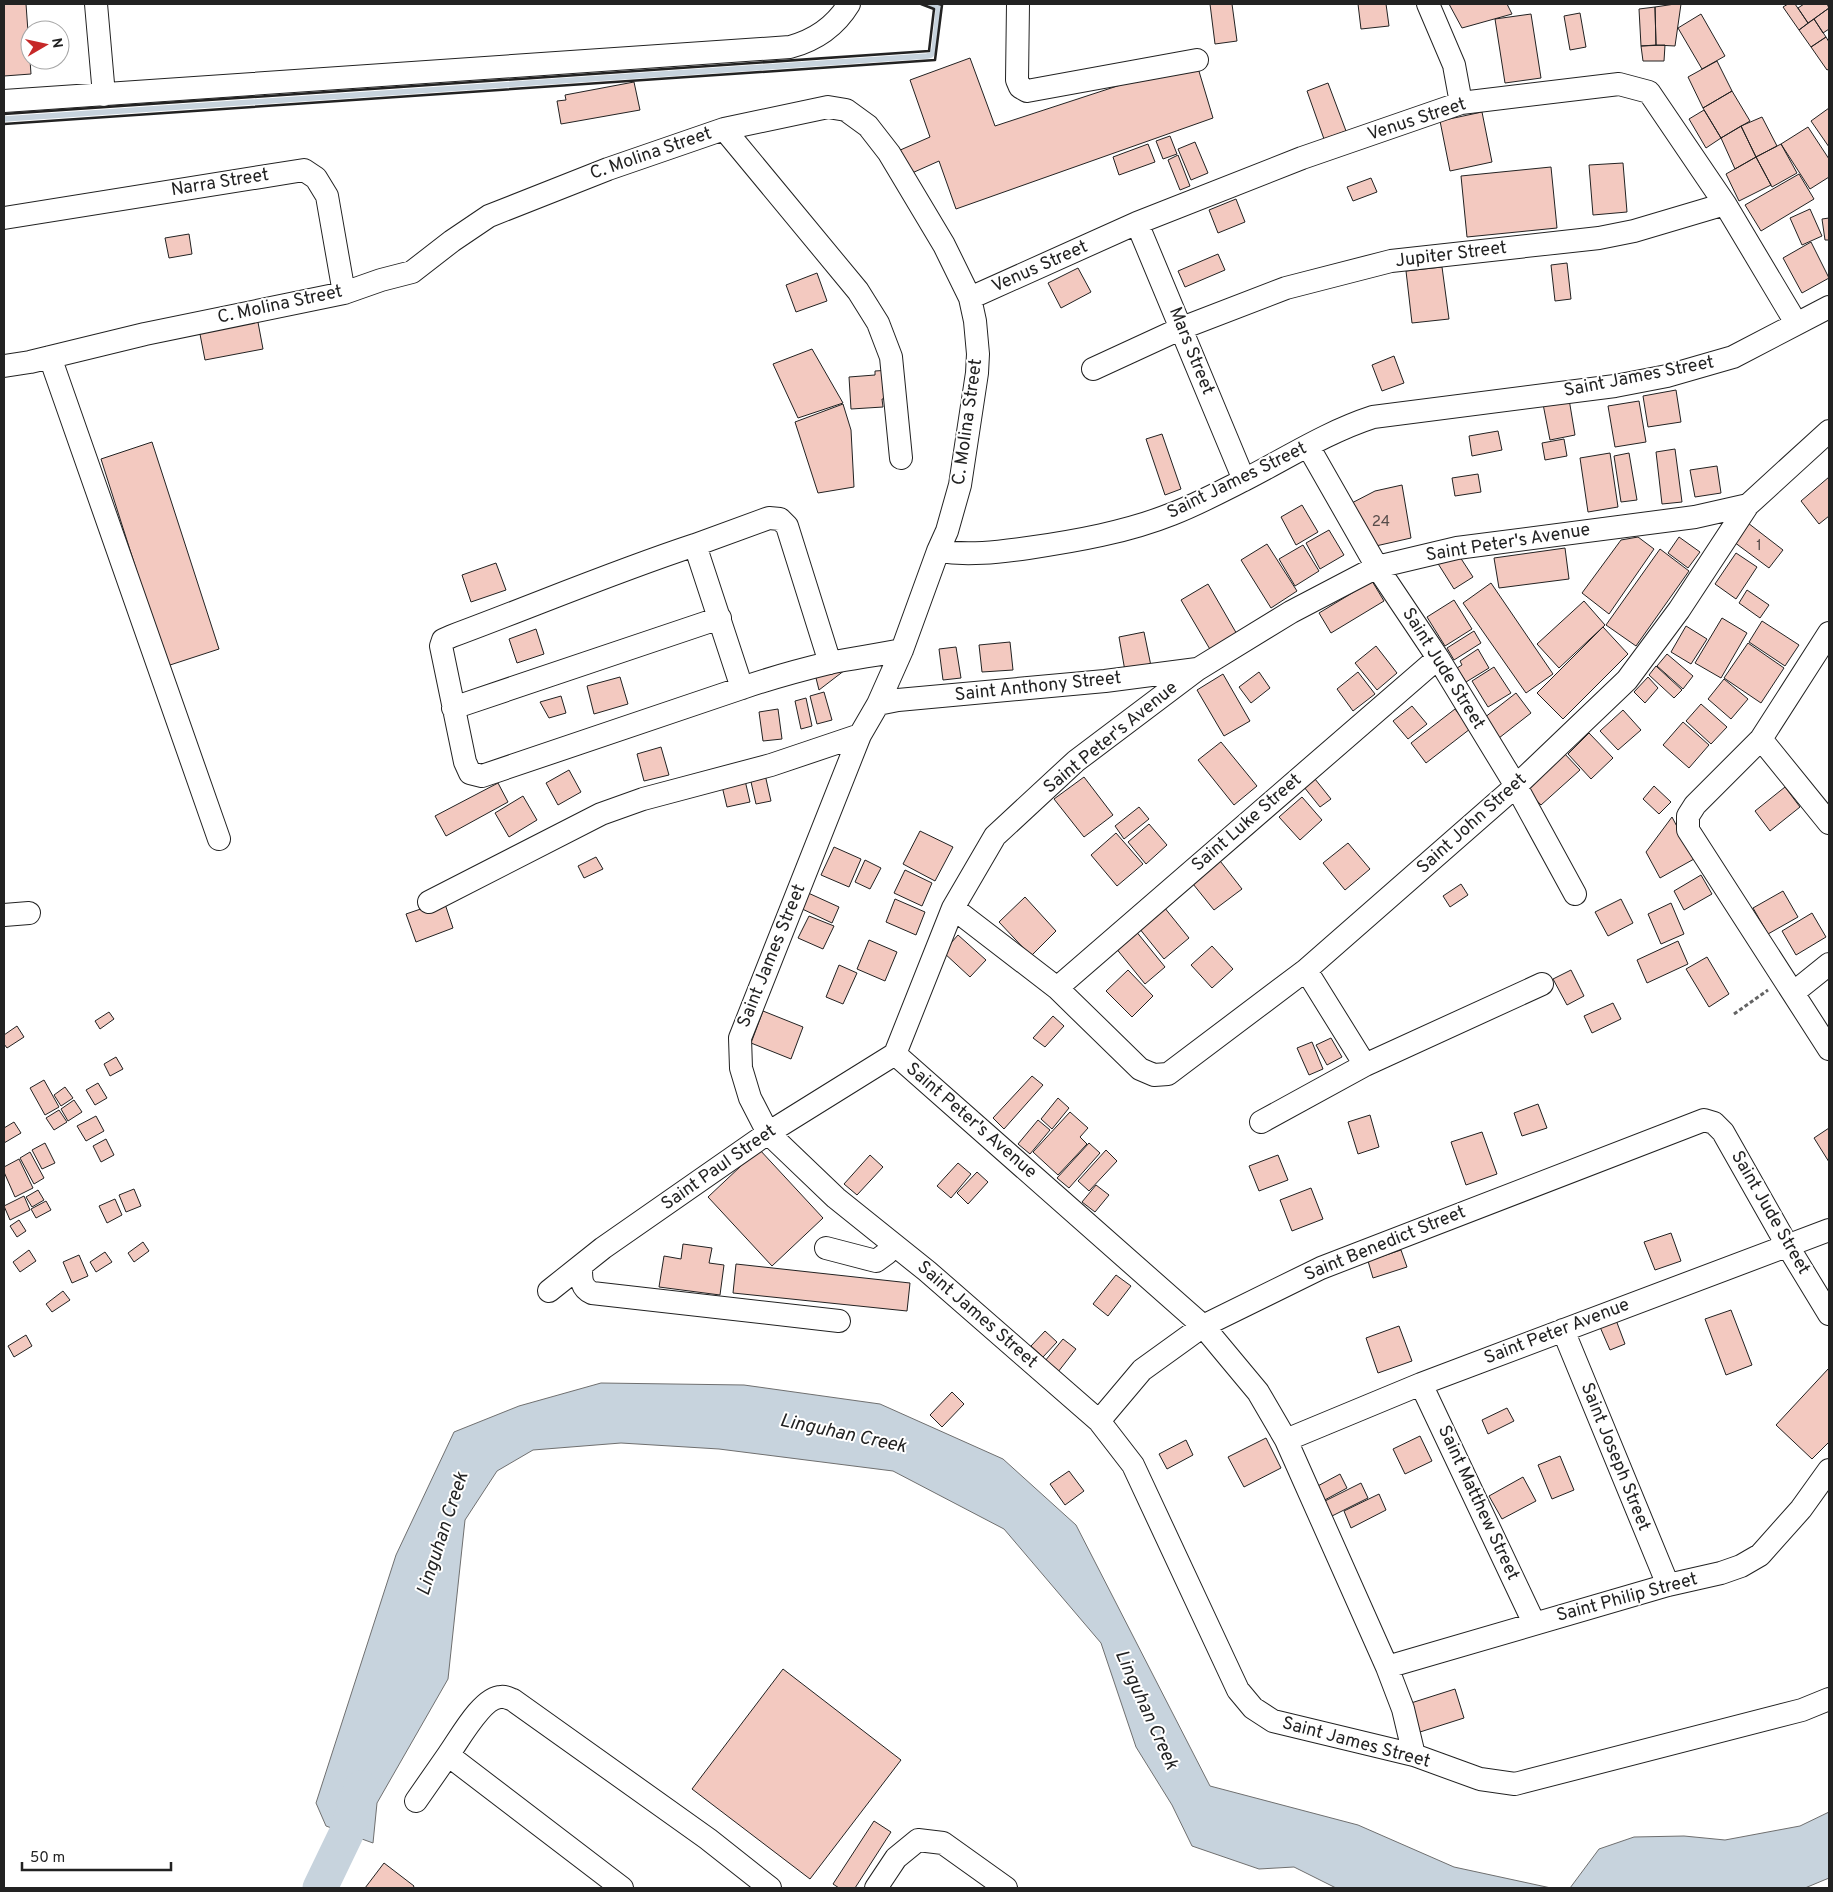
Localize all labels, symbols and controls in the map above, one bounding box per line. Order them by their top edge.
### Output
north arrow [20,20,70,70]
text: N [47,37,66,50]
street label: Venus Street [1365,93,1469,147]
street label: C. Molina Street [587,122,715,186]
street label: Narra Street [169,164,271,202]
street label: Venus Street [989,236,1091,298]
street label: Jupiter Street [1394,237,1508,273]
street label: C. Molina Street [215,281,345,329]
street label: Mars Street [1163,304,1219,398]
street label: Saint James Street [1562,351,1716,403]
street label: C. Molina Street [948,357,988,487]
street label: Saint James Street [1163,437,1311,525]
house number: 24 [1372,513,1390,532]
street label: Saint Peter's Avenue [1424,519,1592,567]
house number: 1 [1756,537,1762,556]
street label: Saint Jude Street [1396,604,1490,734]
street label: Saint Anthony Street [954,667,1122,707]
street label: Saint Peter's Avenue [1039,677,1183,799]
street label: Saint Luke Street [1187,769,1307,877]
street label: Saint John Street [1412,769,1532,879]
street label: Saint James Street [733,881,811,1031]
street label: Saint Peter's Avenue [901,1058,1041,1184]
street label: Saint Paul Street [657,1120,781,1216]
street label: Saint Jude Street [1725,1147,1815,1279]
street label: Saint Benedict Street [1301,1201,1469,1287]
street label: Saint James Street [912,1256,1042,1374]
street label: Saint Peter Avenue [1481,1294,1633,1370]
street label: Saint Joseph Street [1575,1380,1655,1534]
water label: Linguhan Creek [778,1409,909,1459]
street label: Saint Matthew Street [1432,1422,1524,1584]
water label: Linguhan Creek [412,1469,474,1599]
street label: Saint Philip Street [1554,1568,1700,1628]
water label: Linguhan Creek [1109,1646,1183,1774]
street label: Saint James Street [1279,1712,1433,1774]
scale bar [22,1840,171,1872]
text: 50 m [30,1849,65,1868]

